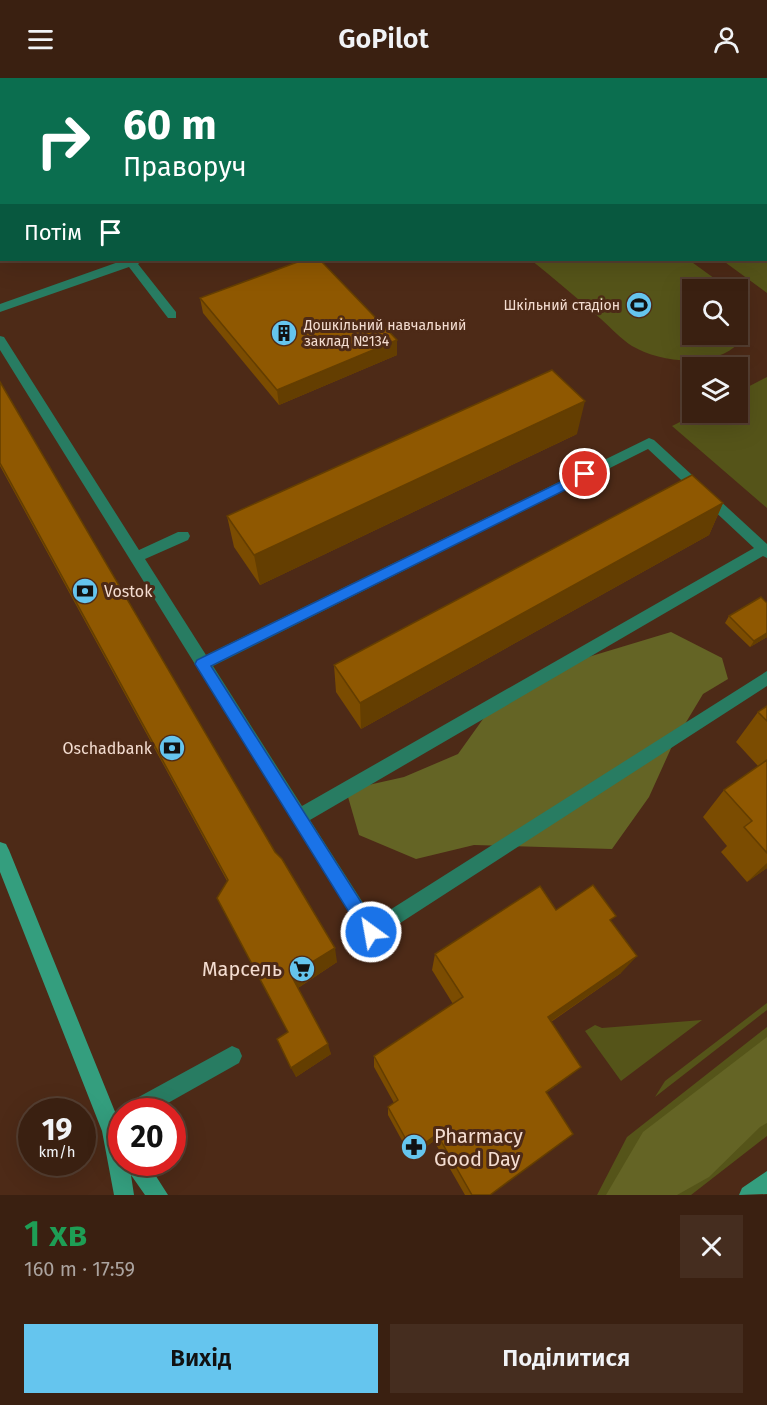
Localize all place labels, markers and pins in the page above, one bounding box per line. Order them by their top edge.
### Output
sports icon: Шкільний стадіон [624,290,654,320]
place label: Шкільний стадіон [503,297,620,314]
place label: Дошкільний навчальний заклад №134 [303,317,467,350]
building icon: Дошкільний навчальний заклад №134 [269,318,299,348]
pin [559,448,610,499]
bank icon: Vostok [70,576,100,606]
place label: Vostok [104,582,153,601]
bank icon: Oschadbank [157,733,187,763]
place label: Oschadbank [63,739,153,758]
supermarket icon: Марсель [287,954,317,984]
place label: Марсель [202,957,282,981]
place label: Pharmacy Good Day [434,1124,523,1171]
pharmacy icon: Pharmacy Good Day [399,1132,429,1162]

